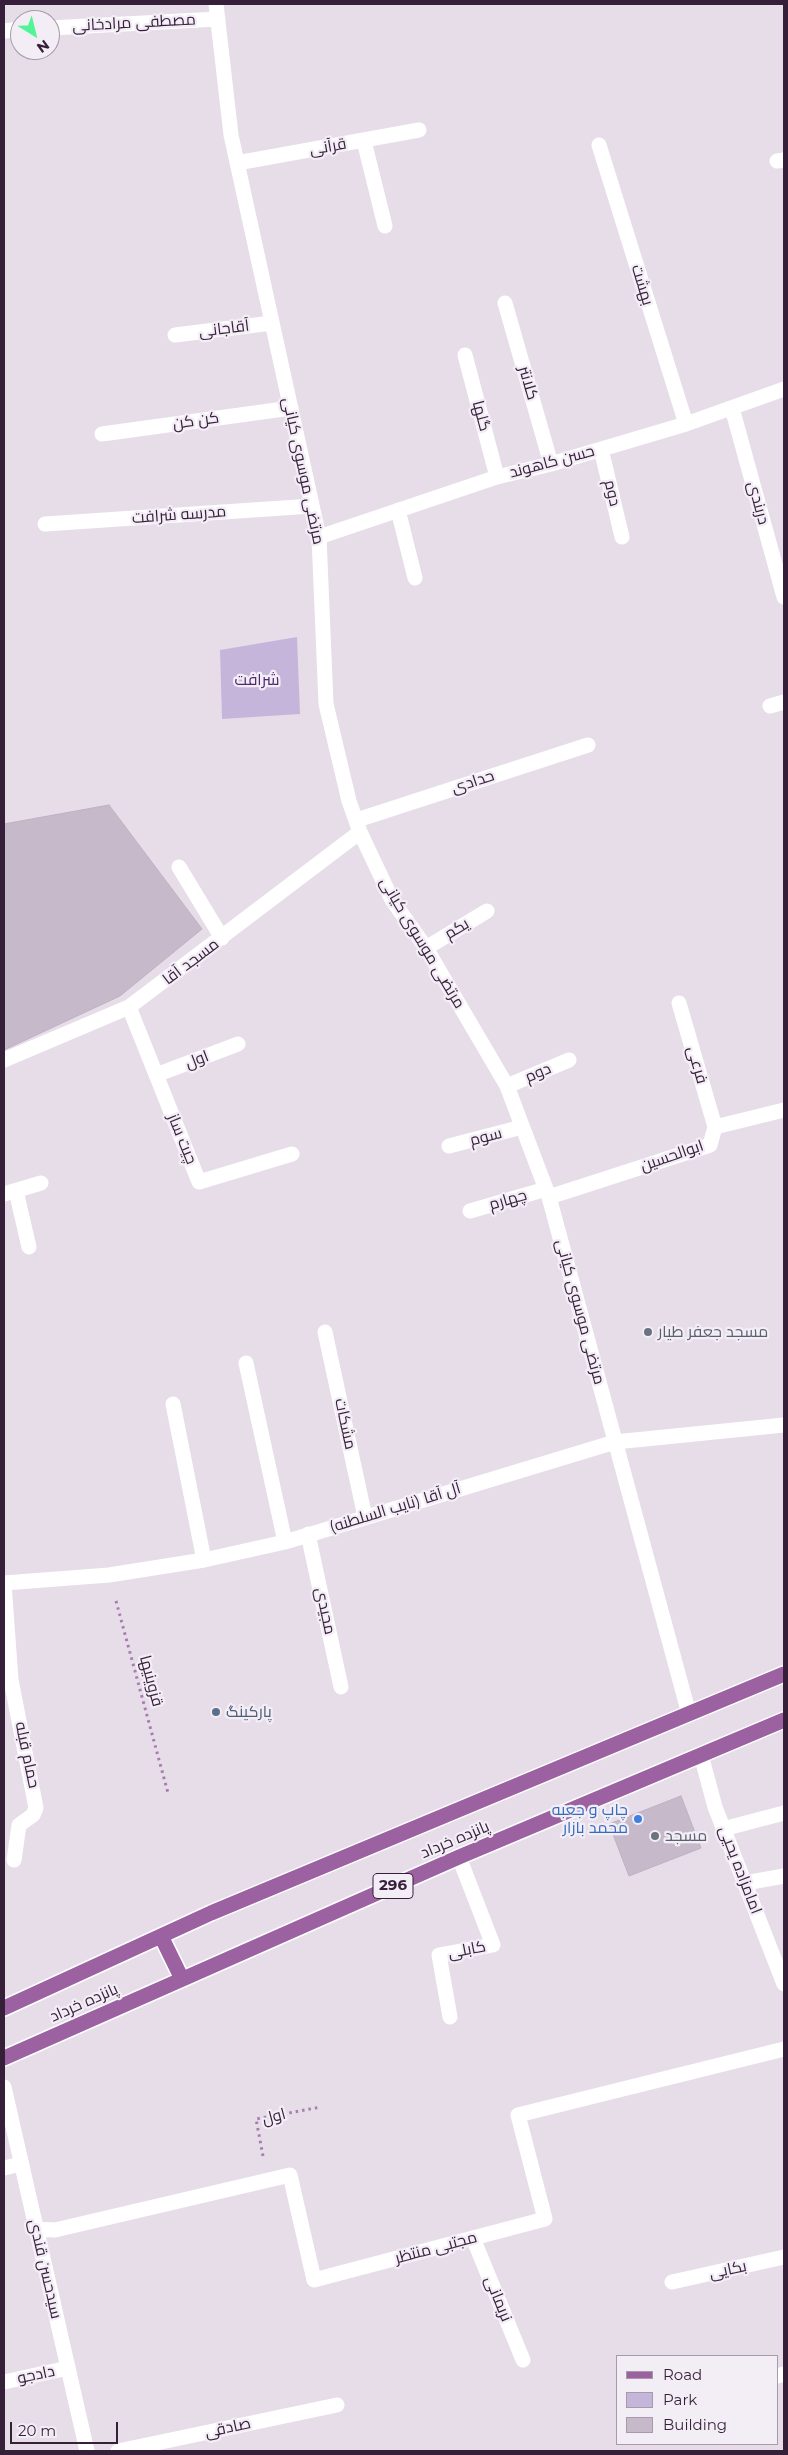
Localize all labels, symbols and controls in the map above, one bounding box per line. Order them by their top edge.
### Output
north arrow [10,10,60,60]
street label: مصطفی مرادخانی [72,10,196,36]
text: N [33,36,53,57]
street label: قرآنی [308,134,348,160]
street label: بهشت [627,262,657,308]
street label: آقاجانی [198,316,250,342]
street label: کلانتر [514,364,542,402]
street label: مرتضی موسوی کیانی [278,396,328,546]
street label: گلها [468,399,494,433]
street label: کن کن [172,408,220,434]
street label: حسن کاهوند [507,441,597,483]
street label: دوم [600,478,624,508]
street label: دربندی [743,479,773,527]
street label: مدرسه شرافت [131,502,227,528]
park label: شرافت [235,670,279,690]
street label: حدادی [449,766,497,798]
street label: مرتضی موسوی کیانی [375,874,469,1012]
street label: یکم [441,914,473,944]
street label: مسجد آقا [159,935,223,989]
street label: فرعی [683,1044,711,1086]
street label: اول [183,1047,211,1073]
street label: دوم [522,1059,554,1087]
street label: چیت ساز [163,1111,201,1167]
street label: سوم [468,1124,504,1150]
street label: ابوالحسین [638,1136,706,1176]
street label: چهارم [487,1185,529,1215]
street label: مرتضی موسوی کیانی [551,1237,609,1387]
place label: مسجد جعفر طیار [658,1322,768,1342]
marker: مسجد جعفر طیار [642,1326,654,1338]
street label: مشکات [330,1397,360,1451]
street label: آل آقا (نایب السلطنه) [327,1479,463,1537]
street label: مجیدی [311,1586,339,1636]
street label: قزوینیها [135,1653,167,1709]
place label: پارکینگ [226,1702,272,1722]
marker: پارکینگ [210,1706,222,1718]
street label: حمام قبله [11,1720,43,1790]
place label: چاپ و جعبه محمد بازار [552,1800,628,1838]
marker: چاپ و جعبه محمد بازار [632,1813,644,1825]
street label: پانزده خرداد [418,1817,492,1863]
street label: امامزاده یحیی [714,1823,766,1917]
place label: مسجد [665,1826,707,1846]
marker: مسجد [649,1830,661,1842]
road number: 296 [373,1874,413,1898]
street label: کابلی [446,1937,488,1963]
street label: پانزده خرداد [47,1979,121,2027]
street label: اول [260,2105,288,2129]
street label: سیدحسن قندی [24,2217,66,2321]
street label: مجتبی منتظر [393,2228,479,2268]
street label: بکایی [707,2257,749,2283]
street label: نریمانی [480,2273,516,2325]
legend [616,2355,778,2445]
street label: دادجو [15,2362,57,2388]
text: Road [663,2365,702,2384]
text: Park [663,2390,697,2409]
scale bar [12,2412,120,2444]
street label: صادقی [203,2414,253,2442]
text: Building [663,2415,727,2434]
text: 20 m [18,2421,56,2440]

